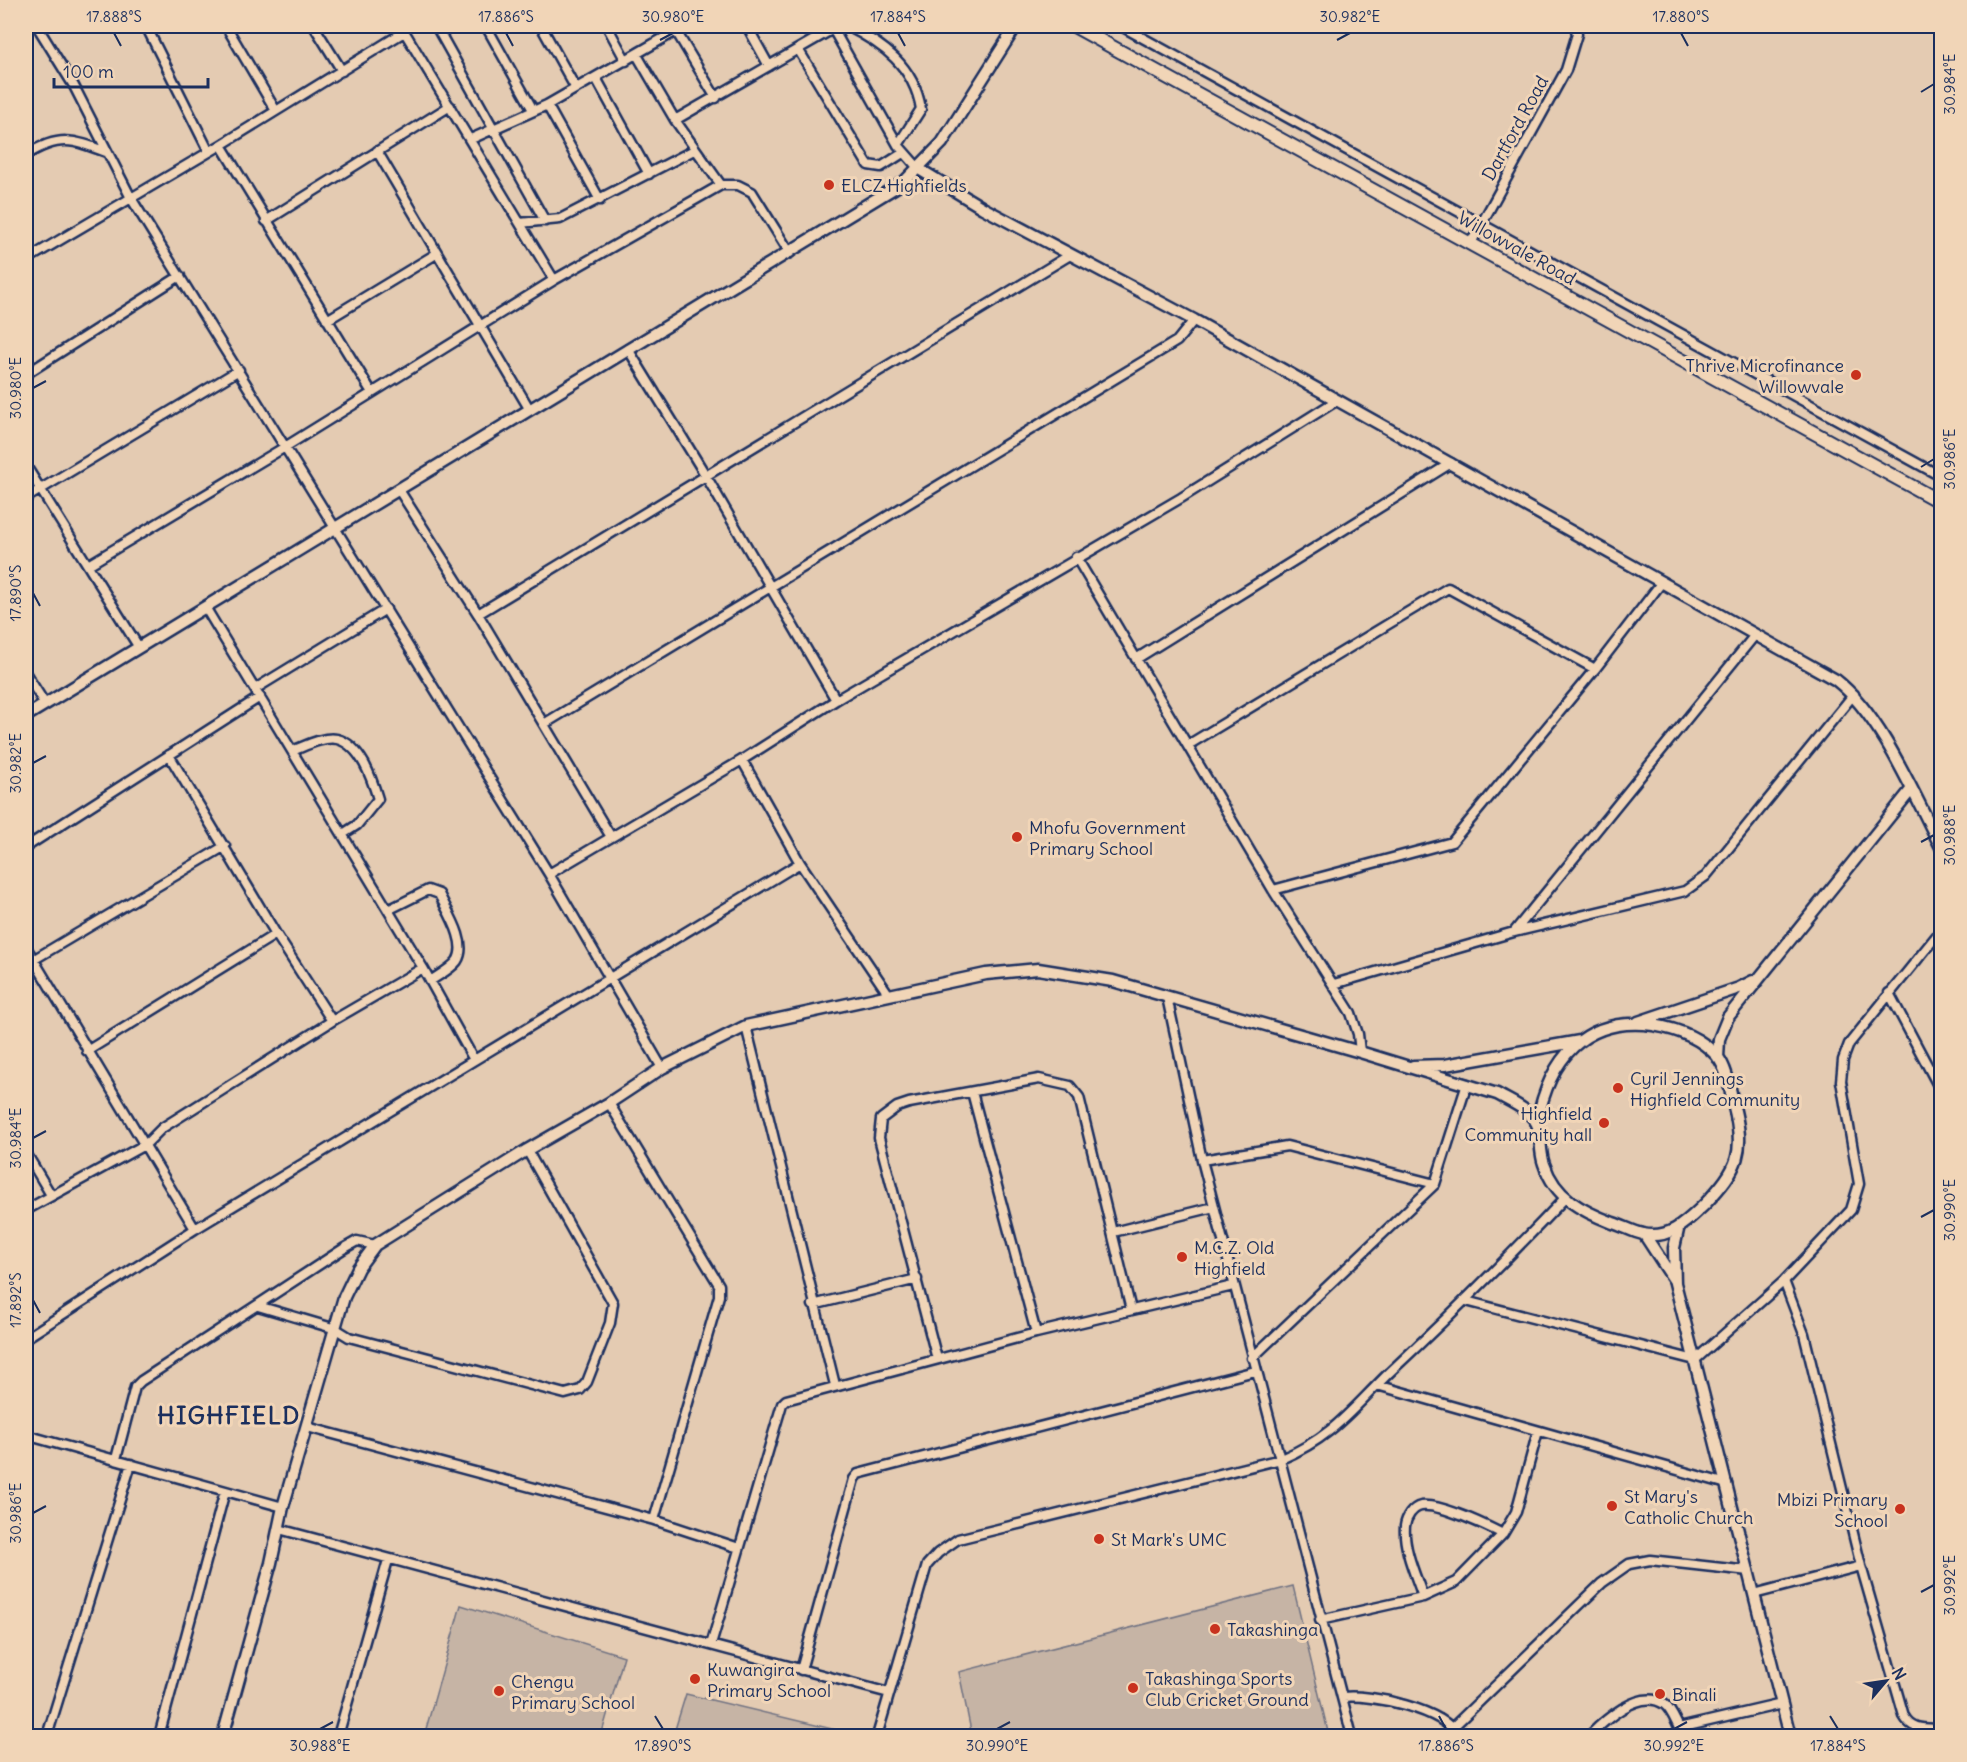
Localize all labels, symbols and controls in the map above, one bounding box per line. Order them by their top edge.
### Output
text: 17.888°S [86,7,142,26]
text: 17.886°S [478,7,534,26]
text: 30.980°E [642,7,704,26]
text: 17.884°S [870,7,926,26]
text: 30.982°E [1320,7,1381,26]
text: 17.880°S [1653,7,1709,26]
scale bar [54,51,208,89]
text: 30.984°E [1940,53,1959,115]
text: 100 m [63,60,114,83]
street label: Dartford Road [1477,71,1553,185]
place label: ELCZ Highfields [841,174,967,197]
marker: ELCZ Highfields [822,178,836,192]
street label: Willowvale Road [1454,206,1581,290]
place label: Thrive Microfinance Willowvale [1686,354,1844,398]
text: 30.980°E [6,357,25,419]
marker: Thrive Microfinance Willowvale [1849,368,1863,382]
text: 30.986°E [1940,428,1959,490]
text: 17.890°S [6,565,25,621]
text: 30.982°E [6,732,25,793]
text: 30.988°E [1940,804,1959,866]
place label: Mhofu Government Primary School [1029,816,1186,860]
marker: Mhofu Government Primary School [1010,830,1024,844]
place label: Cyril Jennings Highfield Community [1630,1067,1800,1111]
marker: Cyril Jennings Highfield Community [1611,1081,1625,1095]
place label: Highfield Community hall [1464,1102,1592,1146]
text: 30.984°E [6,1107,25,1169]
marker: Highfield Community hall [1597,1116,1611,1130]
text: 30.990°E [1940,1179,1959,1241]
place label: M.C.Z. Old Highfield [1194,1236,1275,1280]
marker: M.C.Z. Old Highfield [1175,1250,1189,1264]
text: 17.892°S [6,1272,25,1328]
district label: HIGHFIELD [157,1400,301,1430]
text: 30.986°E [6,1482,25,1544]
place label: St Mary's Catholic Church [1624,1485,1753,1529]
place label: Mbizi Primary School [1777,1488,1888,1532]
marker: St Mary's Catholic Church [1605,1499,1619,1513]
marker: Mbizi Primary School [1893,1502,1907,1516]
place label: St Mark's UMC [1111,1528,1227,1551]
marker: St Mark's UMC [1092,1532,1106,1546]
text: 30.992°E [1940,1554,1959,1615]
place label: Takashinga [1227,1618,1318,1641]
marker: Takashinga [1208,1622,1222,1636]
north arrow [1856,1651,1916,1711]
place label: Kuwangira Primary School [707,1658,831,1702]
text: N [1888,1664,1911,1683]
place label: Takashinga Sports Club Cricket Ground [1145,1667,1309,1711]
place label: Chengu Primary School [511,1670,635,1714]
marker: Kuwangira Primary School [688,1672,702,1686]
marker: Takashinga Sports Club Cricket Ground [1126,1681,1140,1695]
place label: Binali [1672,1683,1717,1706]
marker: Chengu Primary School [492,1684,506,1698]
marker: Binali [1653,1687,1667,1701]
text: 30.988°E [289,1736,351,1755]
text: 17.890°S [635,1736,691,1755]
text: 30.990°E [966,1736,1028,1755]
text: 17.886°S [1418,1736,1474,1755]
text: 30.992°E [1644,1736,1705,1755]
text: 17.884°S [1810,1736,1866,1755]

